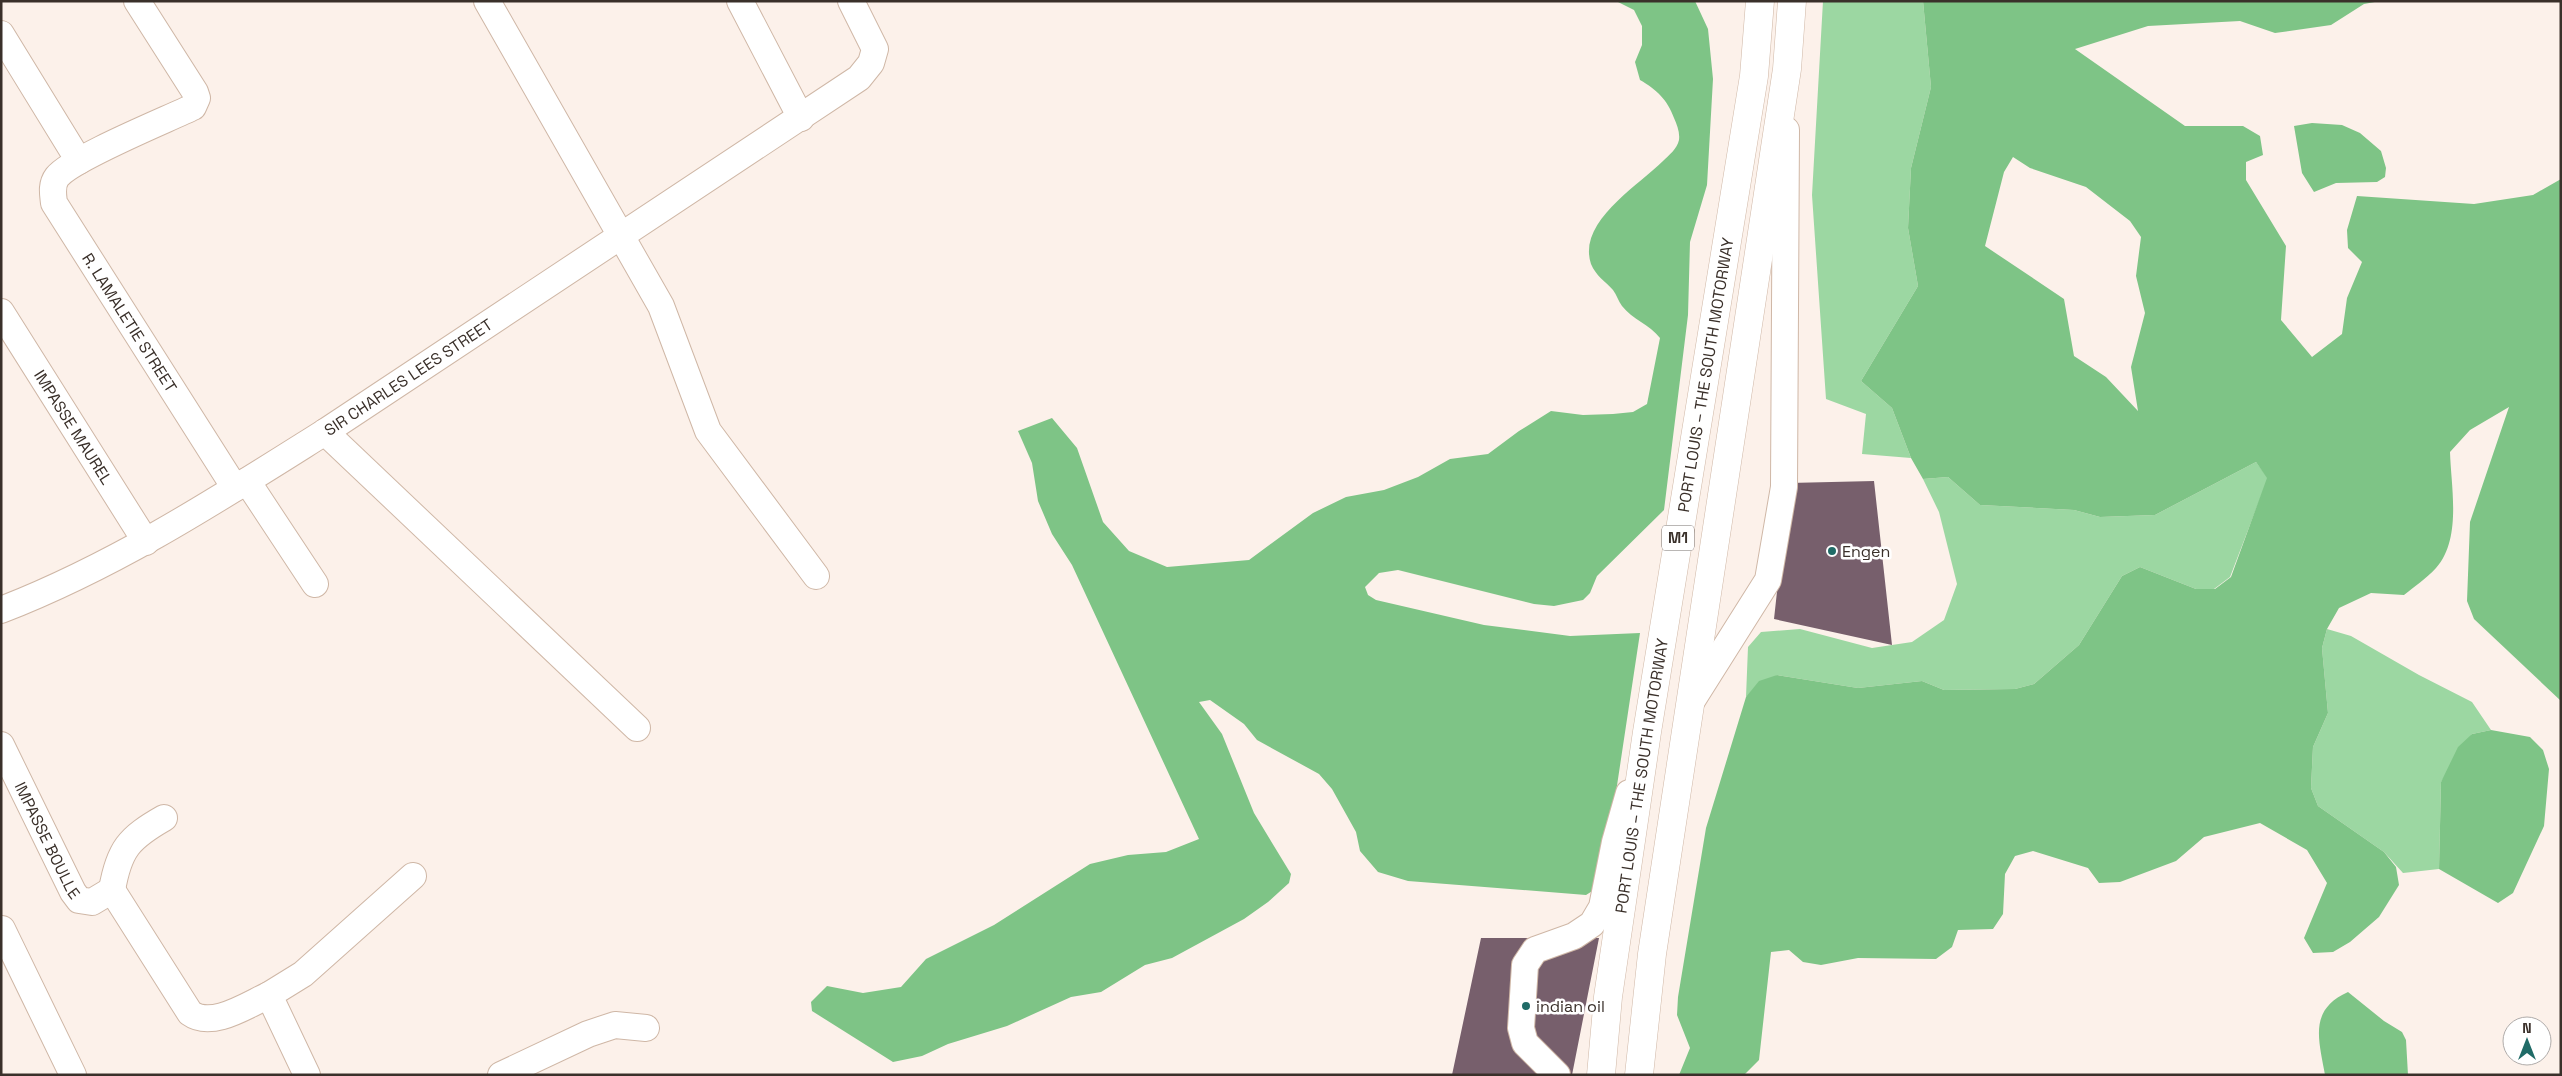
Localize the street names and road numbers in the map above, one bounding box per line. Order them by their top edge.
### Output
street label: PORT LOUIS – THE SOUTH MOTORWAY [1673,236,1739,514]
street label: R. LAMALETIE STREET [77,249,181,396]
street label: SIR CHARLES LEES STREET [320,314,497,441]
street label: IMPASSE MAUREL [29,366,117,489]
road number: M1 [1662,526,1694,550]
street label: PORT LOUIS – THE SOUTH MOTORWAY [1610,637,1673,915]
street label: IMPASSE BOULLE [10,778,85,904]

